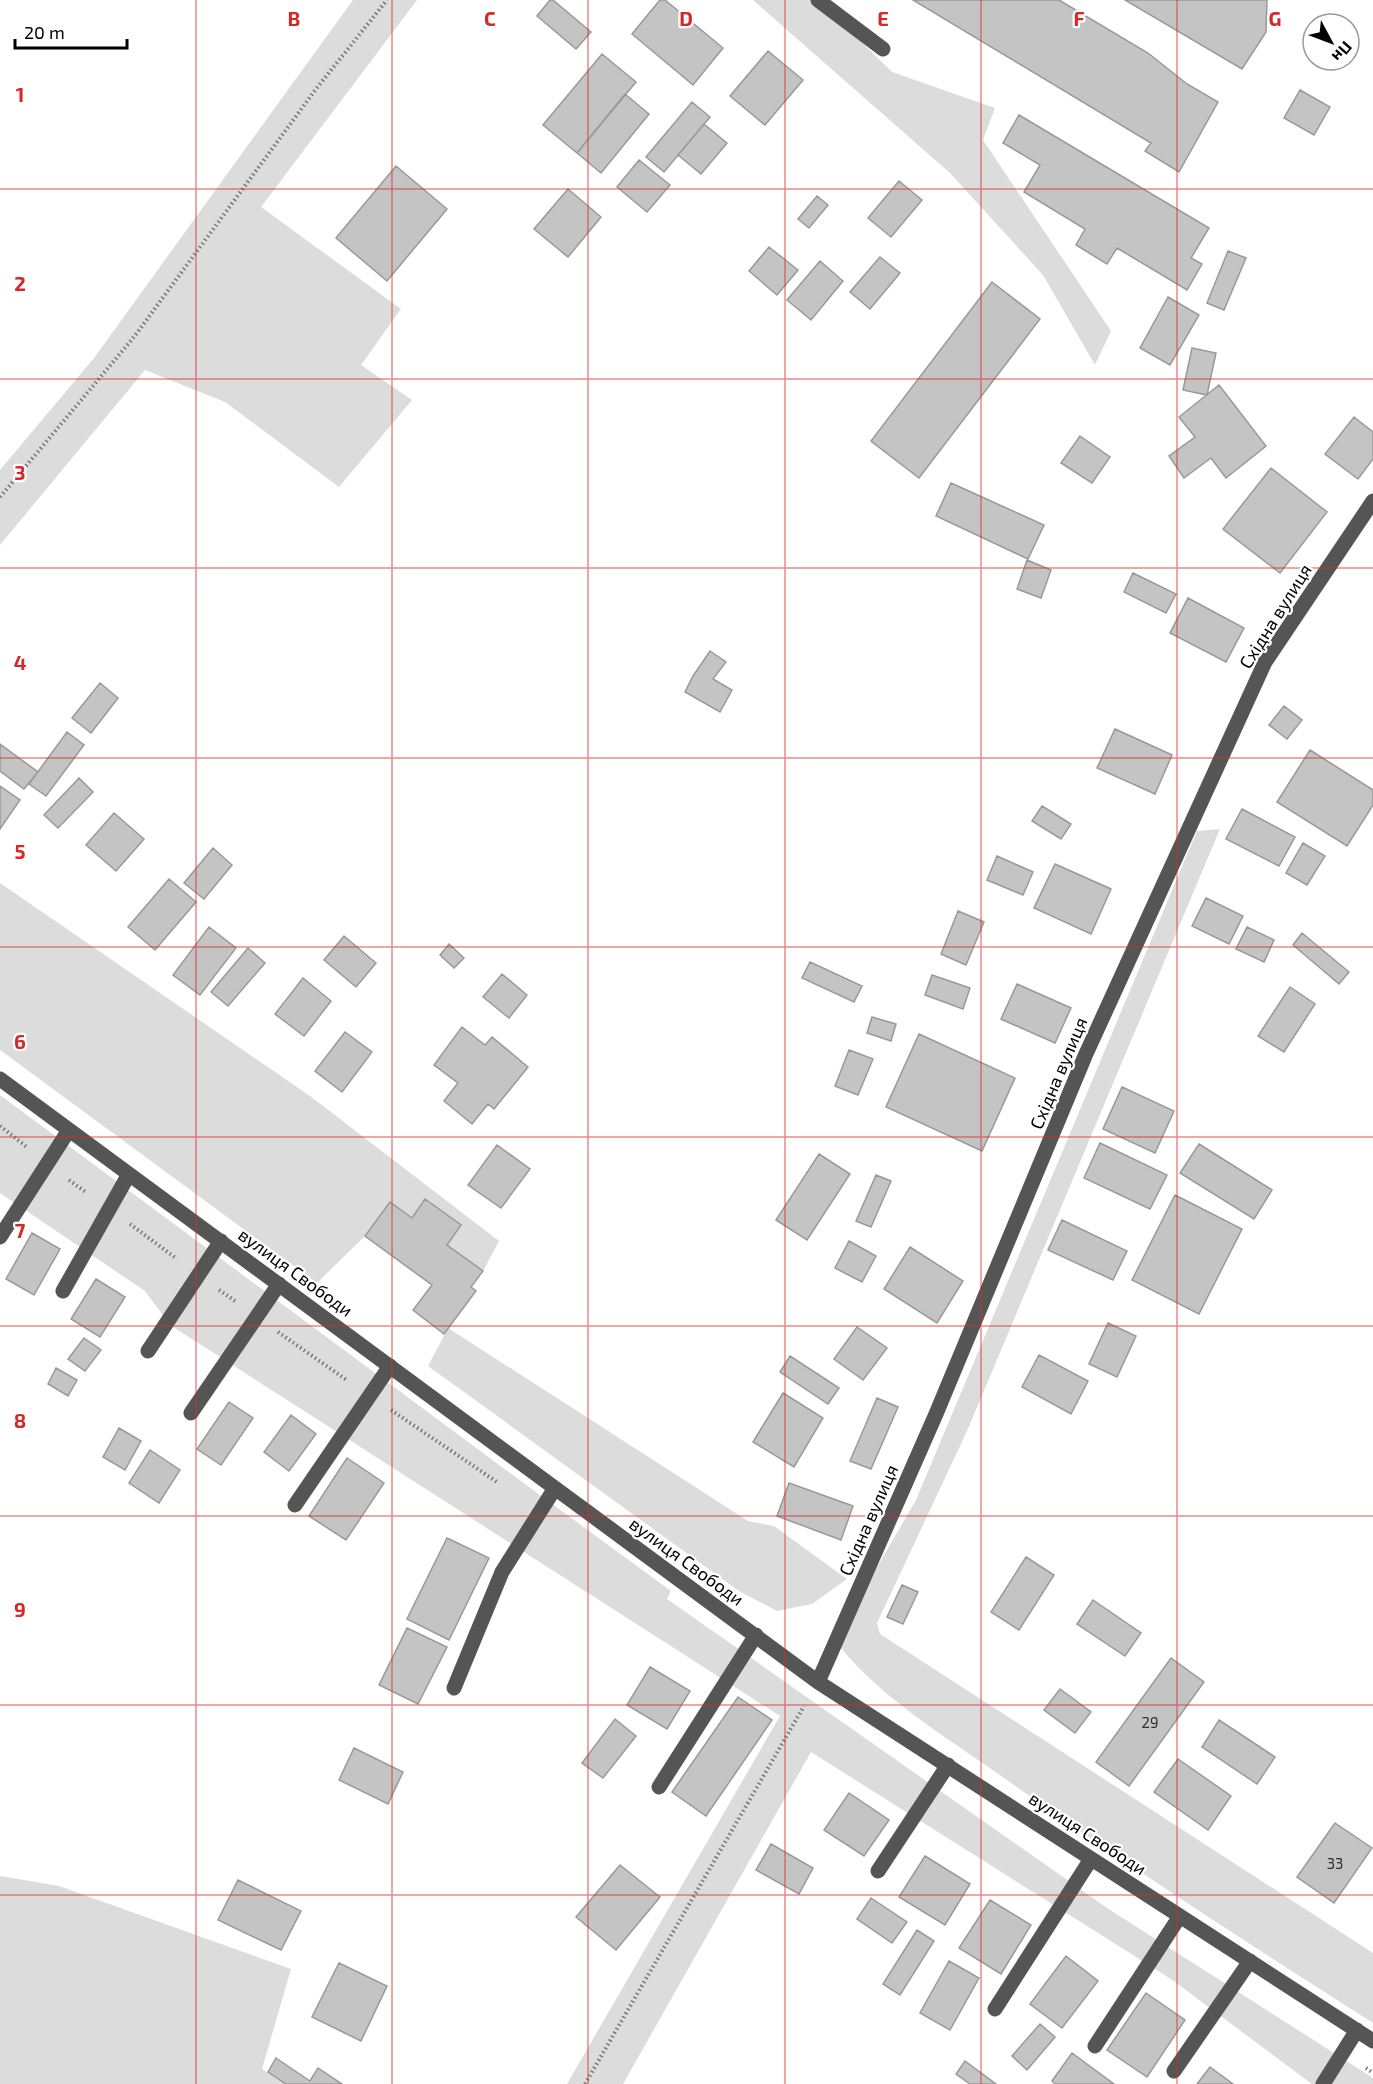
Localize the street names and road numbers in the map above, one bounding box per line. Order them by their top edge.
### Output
street label: Східна вулиця [1234,560,1316,672]
street label: Східна вулиця [1025,1014,1091,1132]
street label: вулиця Свободи [235,1223,357,1321]
street label: Східна вулиця [834,1461,902,1579]
street label: вулиця Свободи [626,1512,748,1610]
street label: вулиця Свободи [1025,1787,1151,1879]

